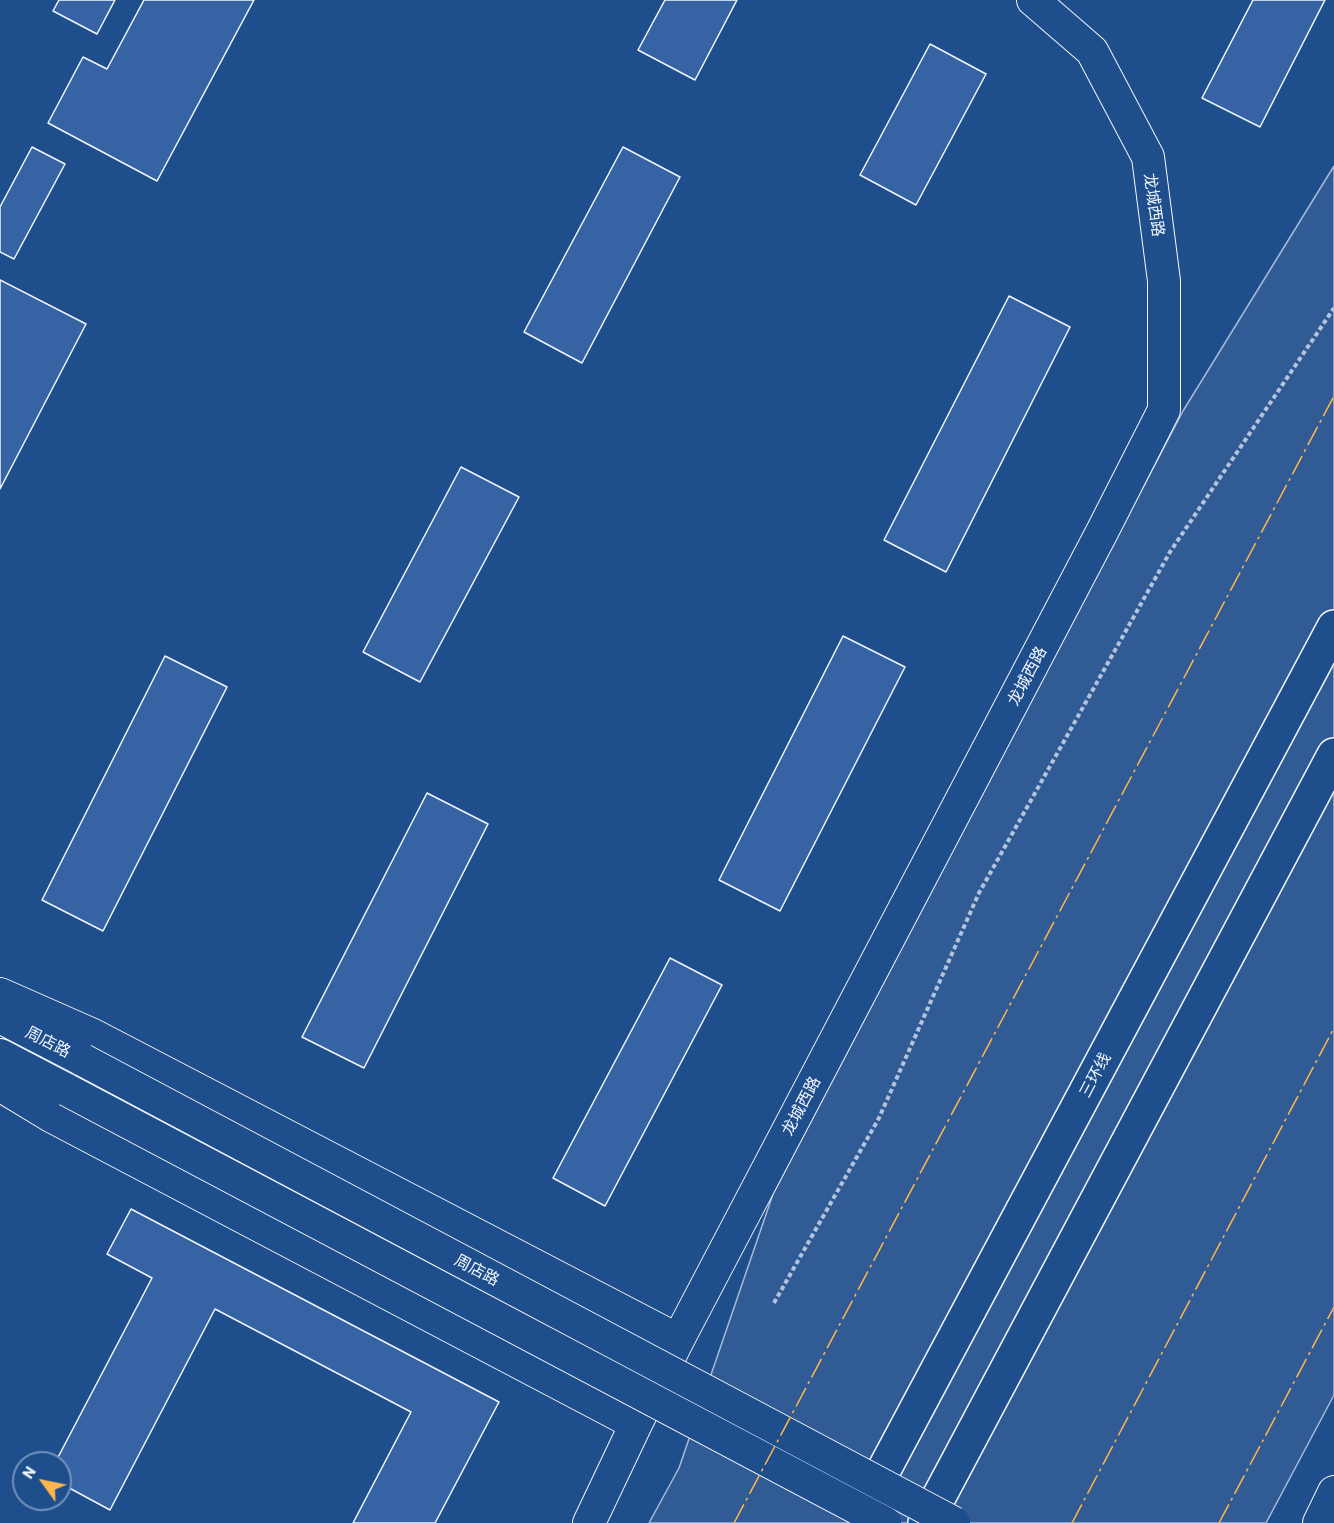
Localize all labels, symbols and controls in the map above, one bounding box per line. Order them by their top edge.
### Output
street label: 龙城西路 [1140,172,1168,238]
street label: 龙城西路 [1004,643,1050,709]
street label: 周店路 [22,1023,74,1061]
street label: 三环线 [1075,1049,1115,1101]
street label: 龙城西路 [778,1073,824,1139]
street label: 周店路 [451,1250,503,1290]
north arrow [12,1451,72,1511]
text: N [17,1462,39,1482]

